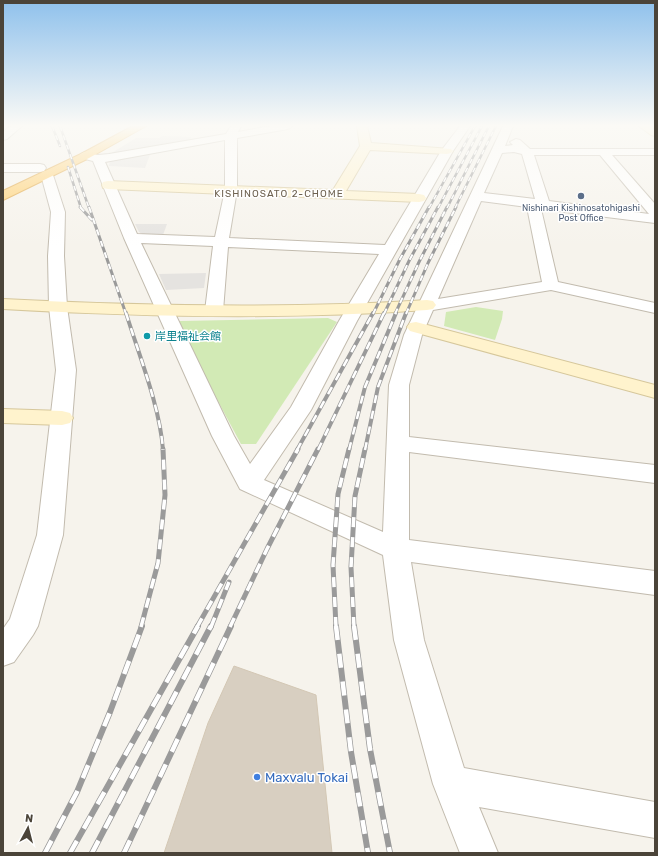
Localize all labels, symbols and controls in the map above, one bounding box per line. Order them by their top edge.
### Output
district label: KISHINOSATO 2-CHOME [214,188,344,200]
marker: Nishinari Kishinosatohigashi Post Office [576,191,586,201]
place label: Nishinari Kishinosatohigashi Post Office [522,203,640,223]
place label: 岸里福祉会館 [155,330,221,343]
marker: 岸里福祉会館 [142,331,152,341]
place label: Maxvalu Tokai [265,770,348,785]
marker: Maxvalu Tokai [252,772,262,782]
north arrow [8,808,48,848]
text: N [24,812,34,826]

